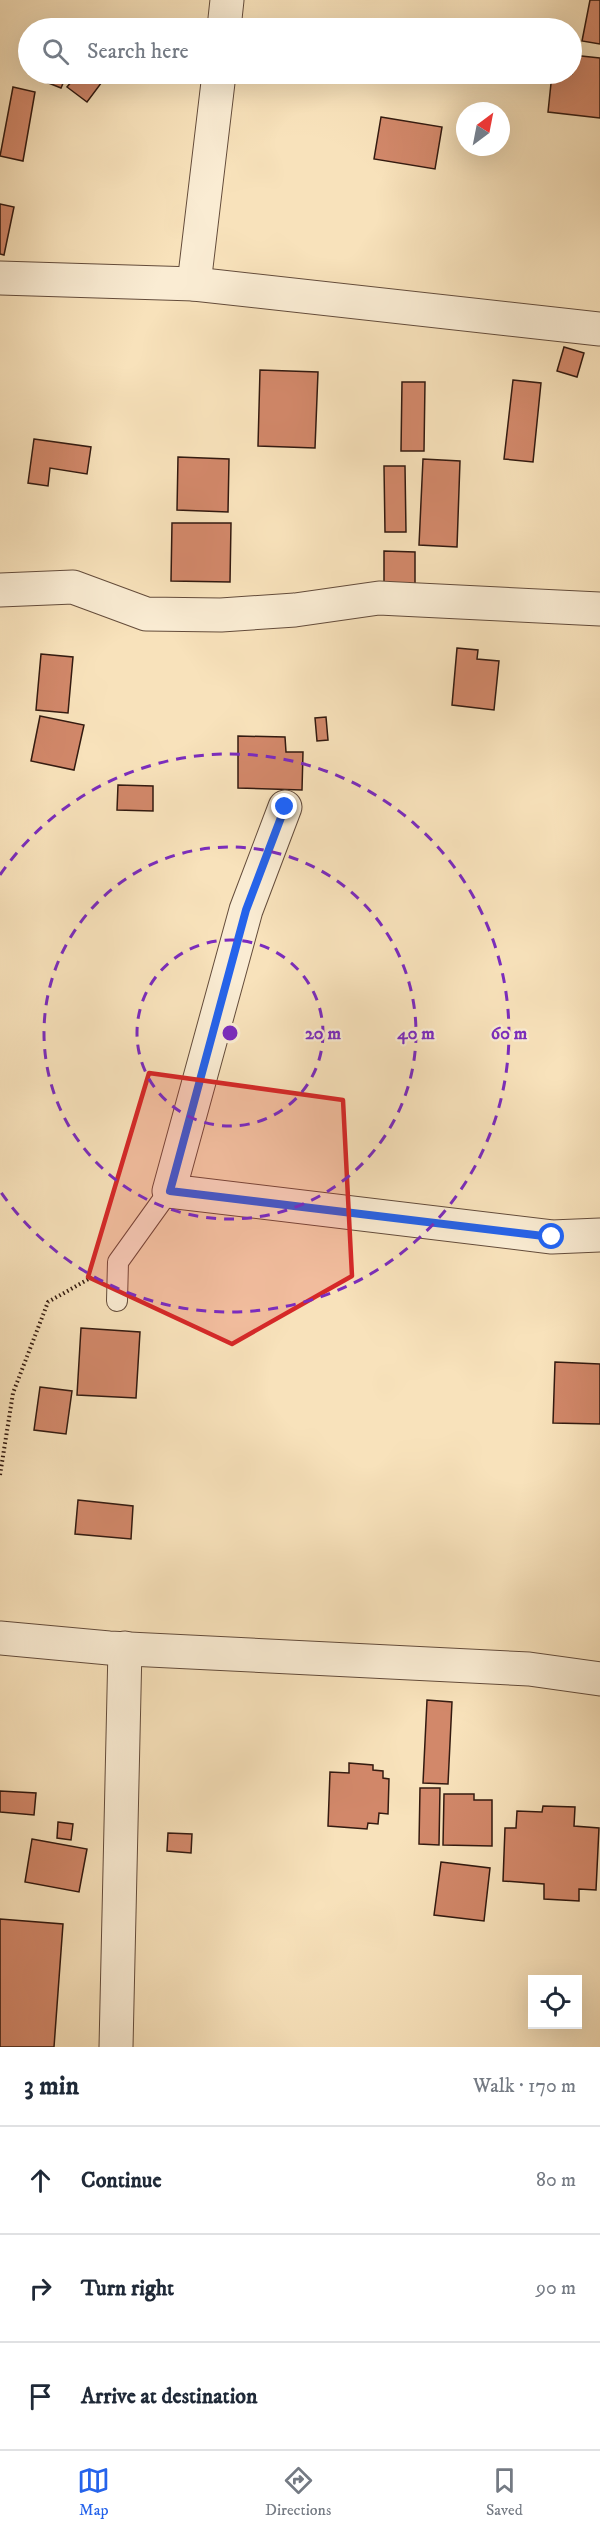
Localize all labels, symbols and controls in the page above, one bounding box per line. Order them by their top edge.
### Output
search box [18,18,582,84]
icon: search [39,35,72,68]
text: Search here [87,38,189,65]
north arrow [456,102,510,156]
route end [271,793,297,819]
centre of rings [220,1023,240,1043]
text: 20 m [305,1023,341,1045]
text: 40 m [396,1023,435,1045]
text: 60 m [491,1023,528,1045]
route start [538,1223,564,1249]
map controls [528,1975,582,2029]
button: locate [528,1975,582,2029]
text: 3 min [24,2070,79,2103]
text: Walk · 170 m [473,2074,576,2099]
icon: ahead [24,2164,57,2197]
text: Continue [81,2167,162,2194]
text: 80 m [536,2168,576,2193]
icon: right [24,2272,57,2305]
text: Turn right [81,2275,174,2302]
text: 90 m [536,2276,576,2301]
icon: arrive [24,2380,57,2413]
text: Arrive at destination [81,2383,258,2410]
tab: Map [77,2464,110,2520]
tab: Directions [265,2464,331,2520]
tab: Saved [486,2464,523,2520]

